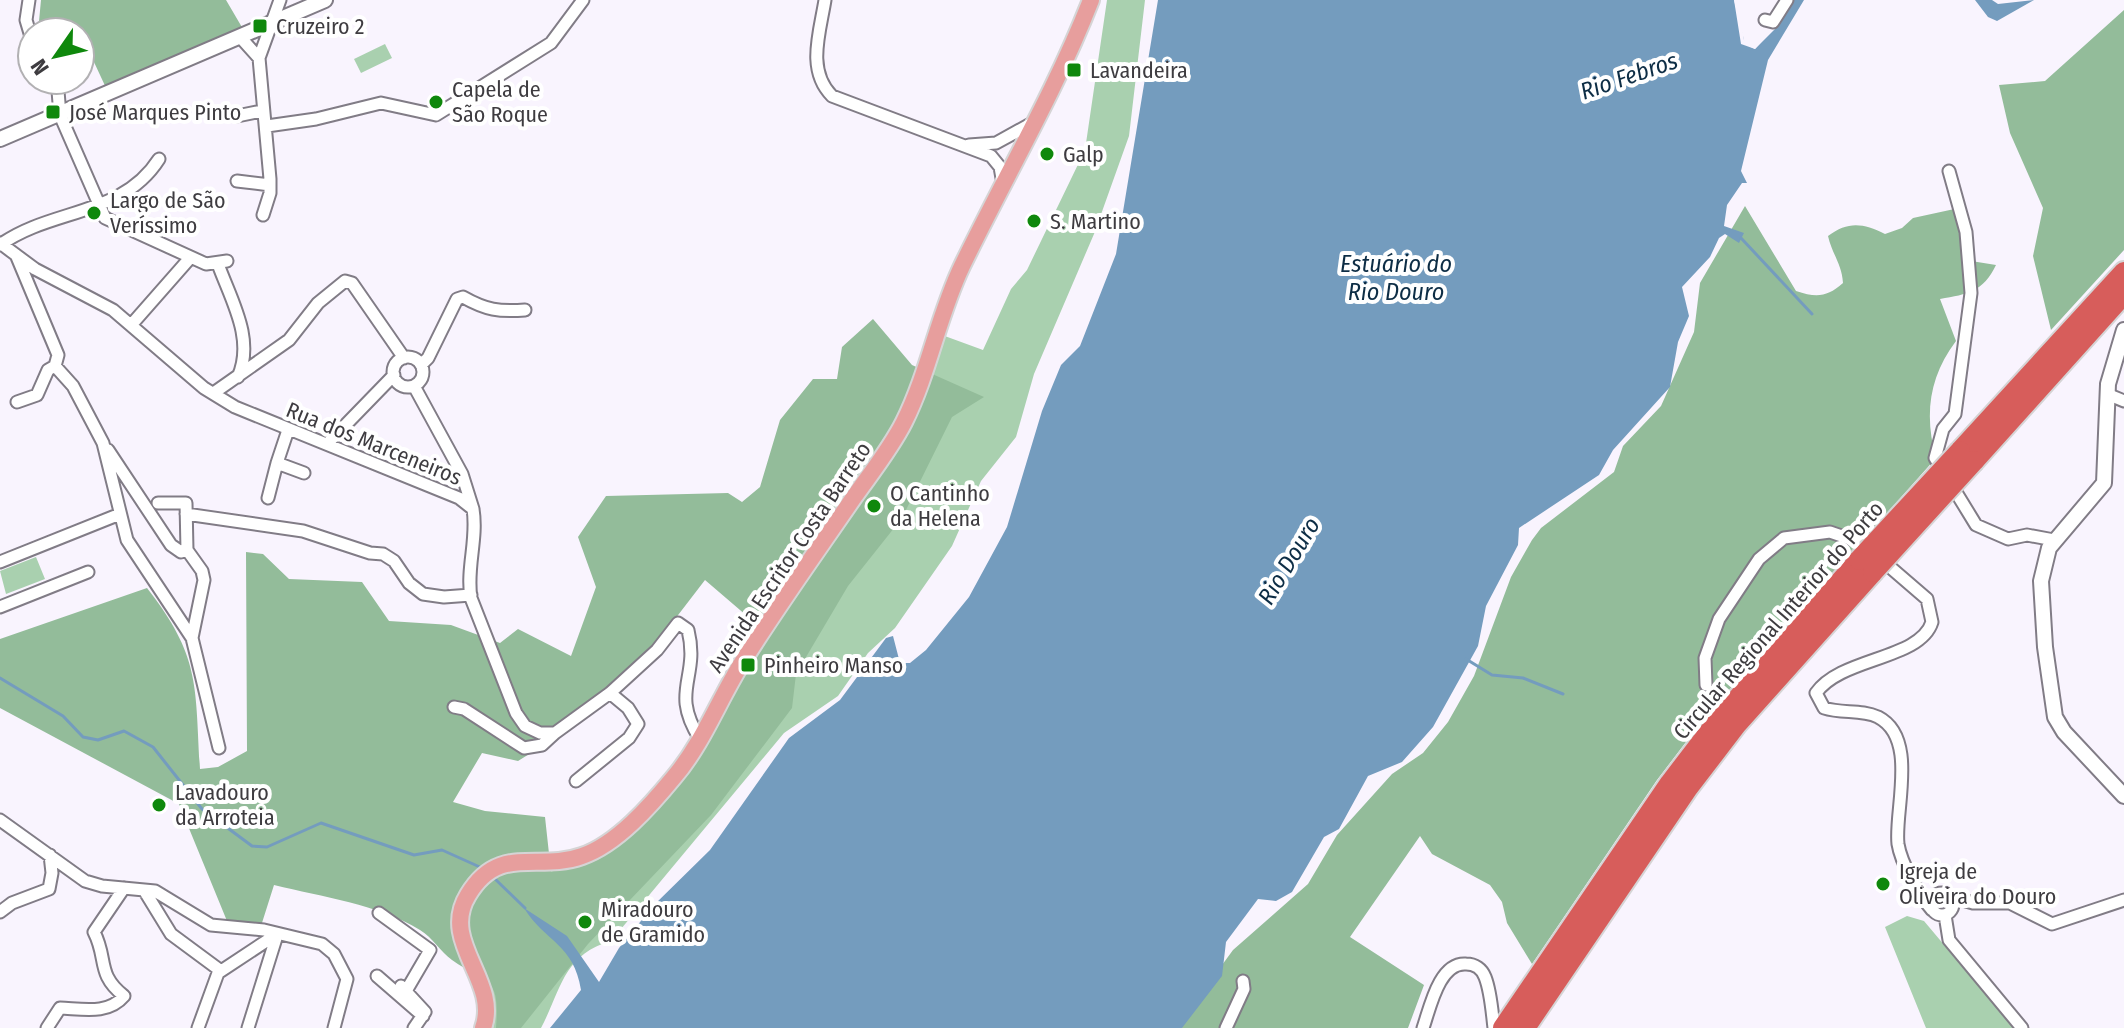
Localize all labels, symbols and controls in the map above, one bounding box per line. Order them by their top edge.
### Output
place label: Cruzeiro 2 [276,13,364,40]
north arrow [16,16,96,96]
marker: Cruzeiro 2 [251,17,269,35]
water label: Rio Febros [1577,46,1681,106]
text: N [25,54,55,80]
place label: Lavandeira [1090,57,1188,84]
marker: Lavandeira [1065,61,1083,79]
place label: Capela de São Roque [452,76,548,128]
marker: Capela de São Roque [427,93,445,111]
place label: José Marques Pinto [69,99,241,126]
marker: José Marques Pinto [44,103,62,121]
place label: Galp [1063,141,1104,168]
marker: Galp [1038,145,1056,163]
place label: Largo de São Veríssimo [110,187,226,239]
marker: Largo de São Veríssimo [85,204,103,222]
place label: S. Martino [1050,208,1141,235]
marker: S. Martino [1025,212,1043,230]
water label: Estuário do Rio Douro [1340,250,1452,306]
street label: Rua dos Marceneiros [282,396,465,491]
street label: Avenida Escritor Costa Barreto [702,437,877,678]
place label: O Cantinho da Helena [890,480,990,532]
street label: Circular Regional Interior do Porto [1668,496,1889,745]
marker: O Cantinho da Helena [865,497,883,515]
water label: Rio Douro [1252,512,1326,610]
place label: Pinheiro Manso [764,652,903,679]
marker: Pinheiro Manso [739,656,757,674]
place label: Lavadouro da Arroteia [175,779,275,831]
marker: Lavadouro da Arroteia [150,796,168,814]
place label: Igreja de Oliveira do Douro [1899,858,2056,910]
marker: Igreja de Oliveira do Douro [1874,875,1892,893]
place label: Miradouro de Gramido [601,896,705,948]
marker: Miradouro de Gramido [576,913,594,931]

